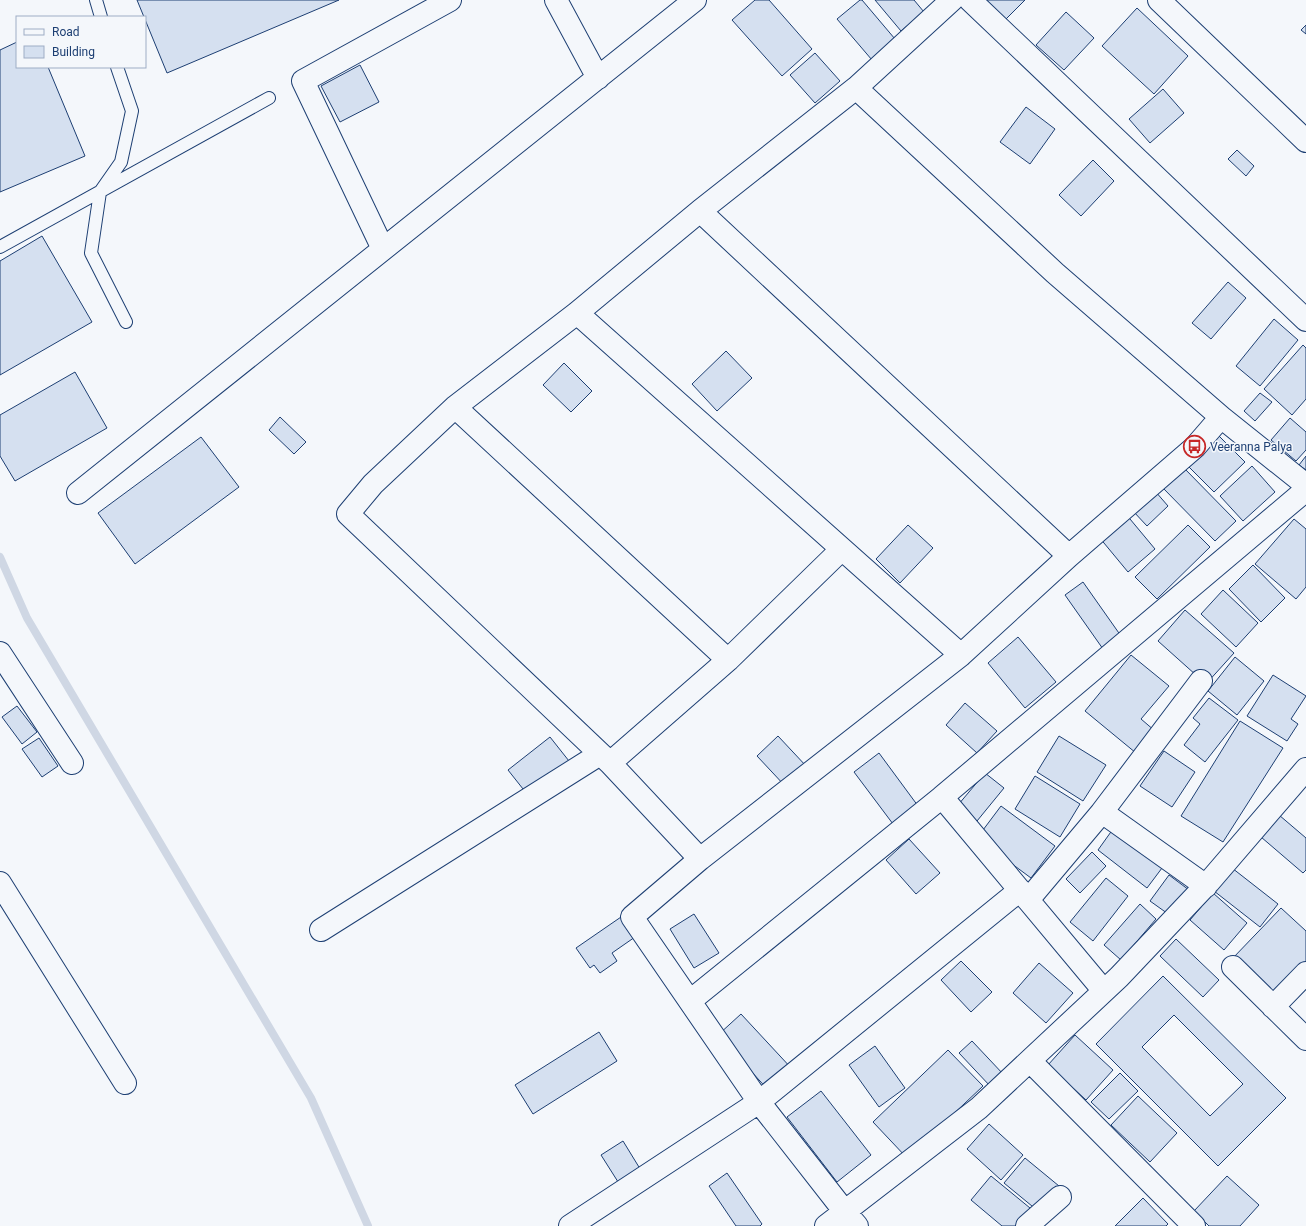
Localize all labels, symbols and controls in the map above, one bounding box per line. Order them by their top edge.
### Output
legend [16,16,146,68]
text: Road [52,25,80,39]
text: Building [52,45,95,59]
bus stop icon: Veeranna Palya [1182,434,1208,460]
place label: Veeranna Palya [1210,440,1292,454]

